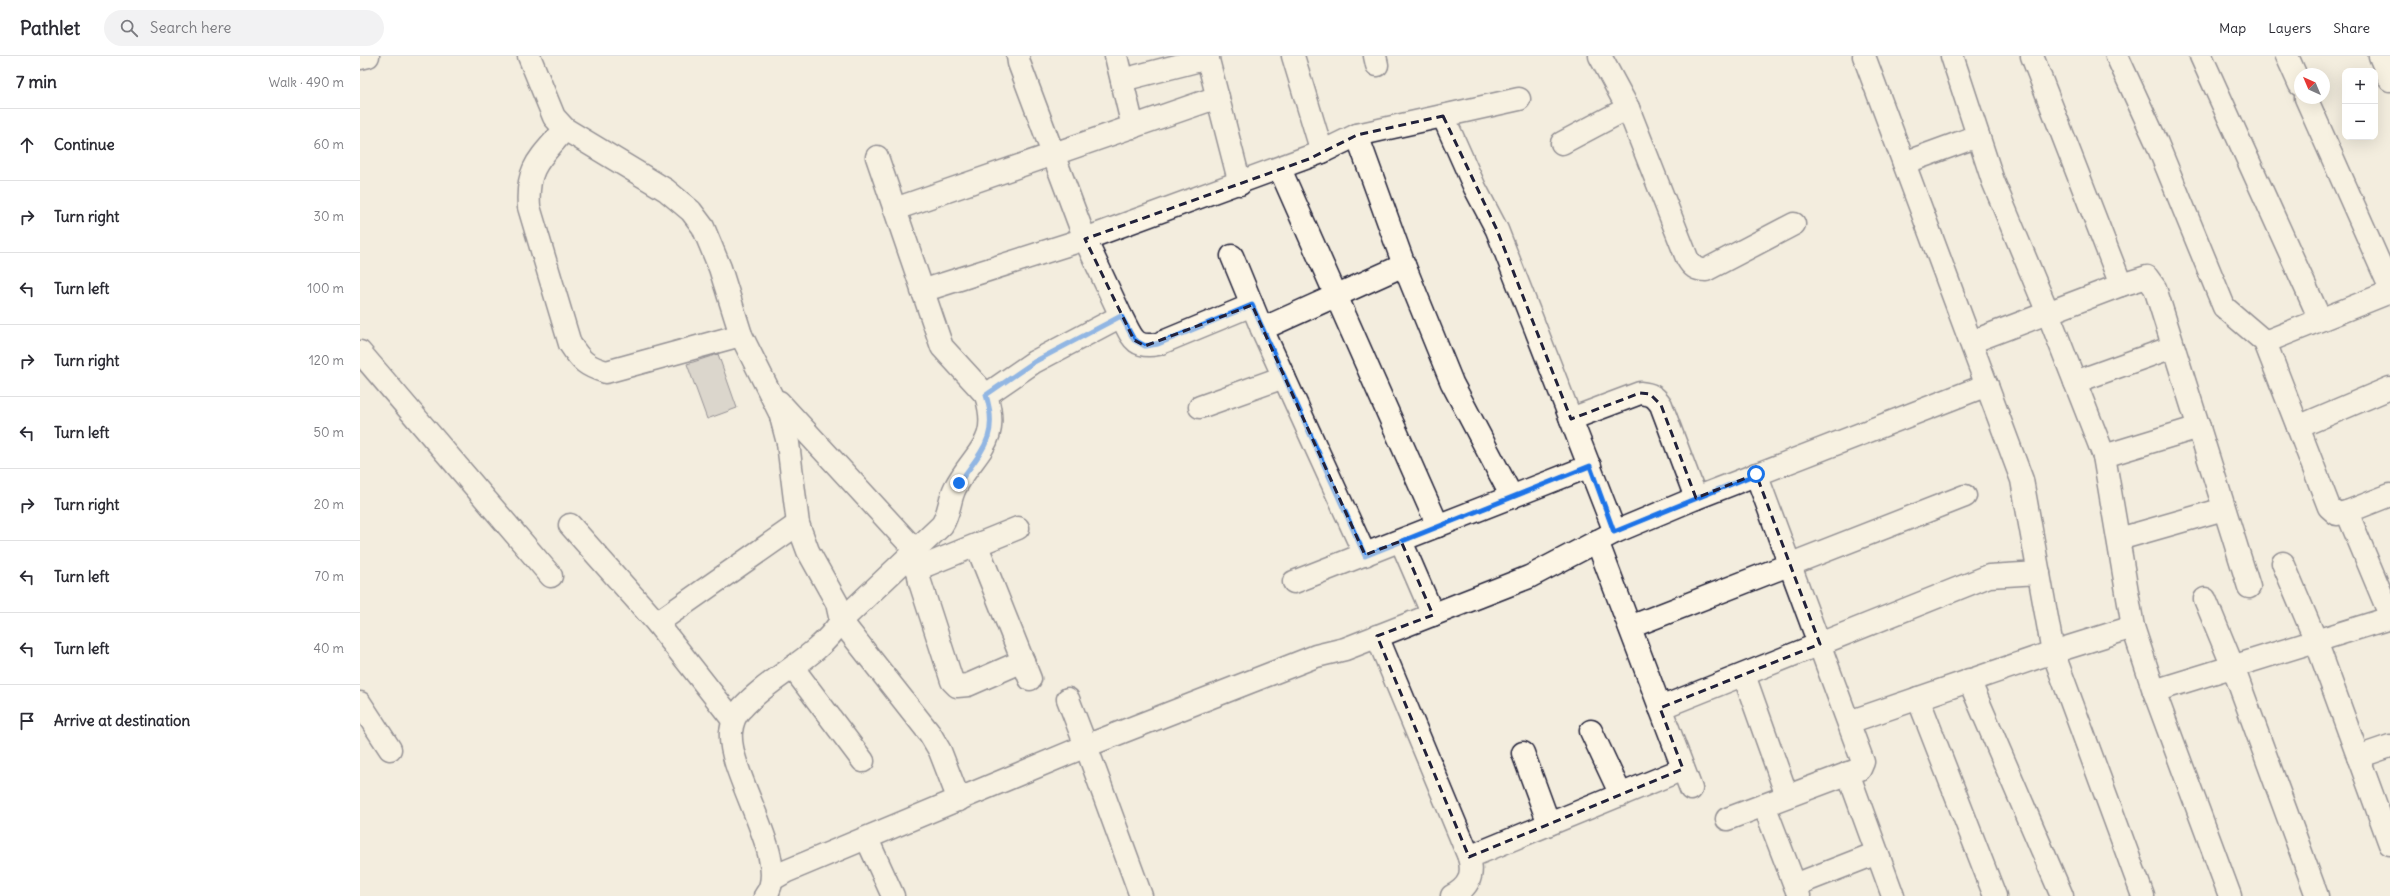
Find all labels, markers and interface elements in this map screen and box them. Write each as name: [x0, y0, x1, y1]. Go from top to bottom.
search box: [104, 10, 384, 46]
text: Pathlet: [20, 16, 80, 40]
icon: search: [118, 17, 140, 39]
text: Search here: [150, 18, 231, 37]
text: Map: [2219, 19, 2246, 37]
text: Layers: [2268, 19, 2311, 37]
text: Share: [2333, 19, 2370, 37]
north arrow: [2294, 68, 2330, 104]
map controls: [2342, 68, 2378, 140]
button: +: [2342, 68, 2378, 104]
text: 7 min: [16, 71, 57, 93]
text: Walk · 490 m: [269, 74, 344, 91]
button: −: [2342, 104, 2378, 140]
icon: ahead: [16, 134, 38, 156]
text: Continue: [54, 135, 115, 154]
text: 60 m: [313, 136, 344, 153]
icon: right: [16, 206, 38, 228]
text: Turn right: [54, 207, 119, 226]
text: 30 m: [314, 208, 344, 225]
icon: left: [16, 278, 38, 300]
text: Turn left: [54, 279, 109, 298]
text: 100 m: [307, 280, 344, 297]
icon: right: [16, 350, 38, 372]
text: Turn right: [54, 351, 119, 370]
text: 120 m: [309, 352, 344, 369]
icon: left: [16, 422, 38, 444]
text: Turn left: [54, 423, 109, 442]
text: 50 m: [313, 424, 344, 441]
route start: [1747, 465, 1765, 483]
route end: [950, 474, 968, 492]
icon: right: [16, 494, 38, 516]
text: Turn right: [54, 495, 119, 514]
text: 20 m: [314, 496, 344, 513]
icon: left: [16, 566, 38, 588]
text: Turn left: [54, 567, 109, 586]
text: 70 m: [315, 568, 344, 585]
icon: left: [16, 638, 38, 660]
text: Turn left: [54, 639, 109, 658]
text: 40 m: [313, 640, 344, 657]
icon: arrive: [16, 710, 38, 732]
text: Arrive at destination: [54, 711, 190, 730]

